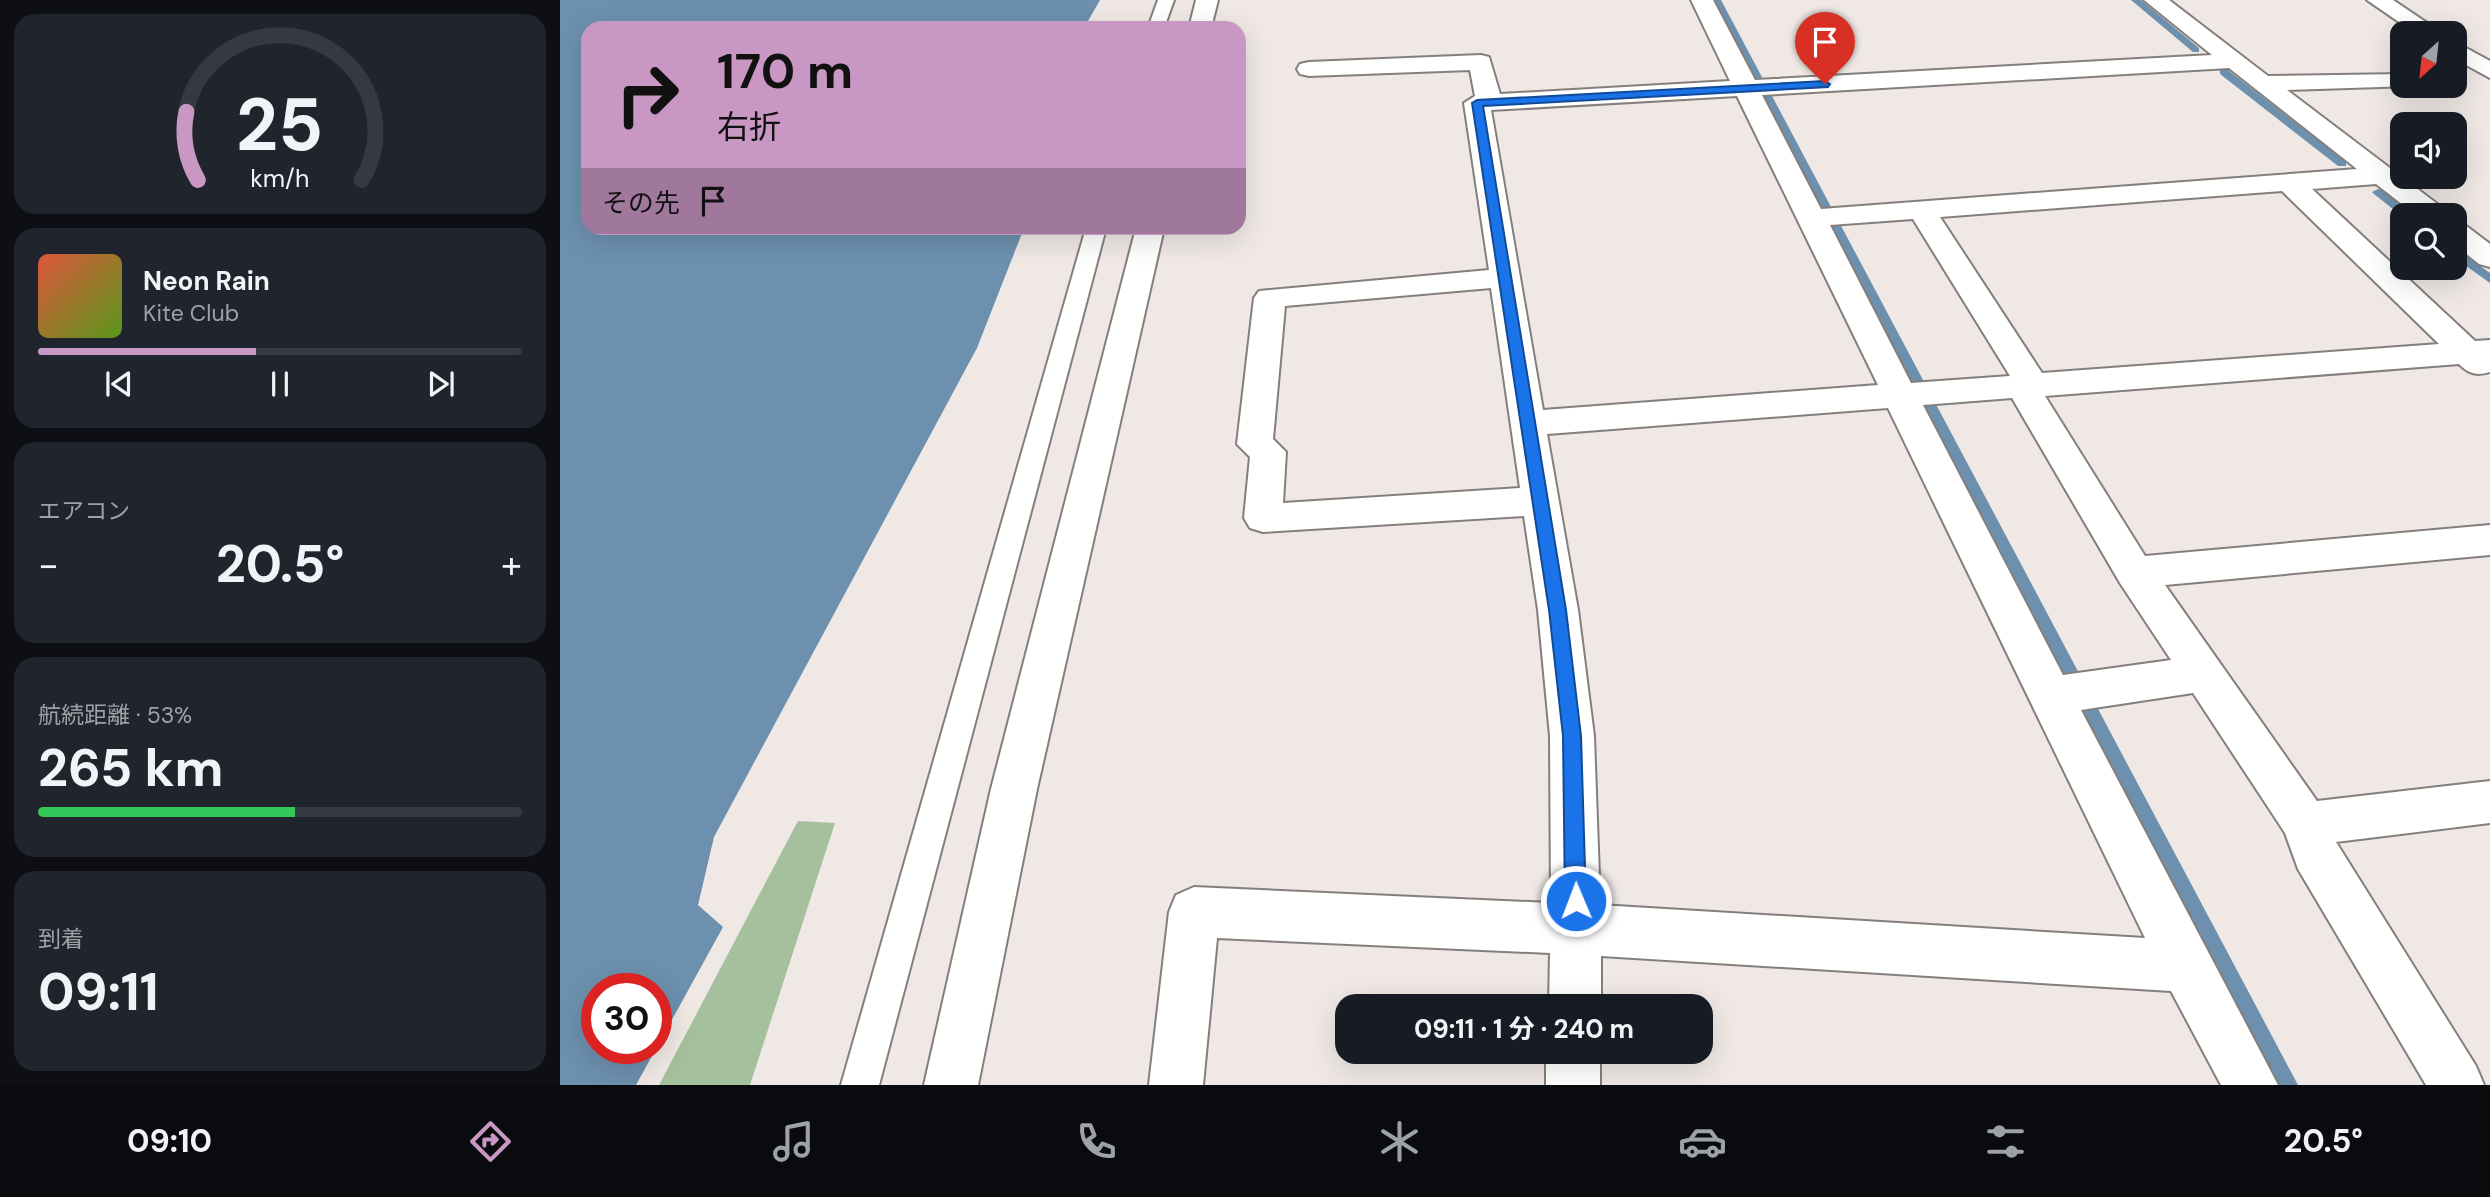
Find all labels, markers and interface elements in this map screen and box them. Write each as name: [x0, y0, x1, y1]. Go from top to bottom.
pin: [1795, 12.0, 1855, 84]
north arrow: [2390, 21, 2468, 98]
map controls: [2390, 21, 2467, 280]
icon: arrive: [1806, 23, 1844, 61]
text: 170 m: [717, 39, 853, 103]
icon: right: [602, 49, 693, 140]
text: 25: [236, 78, 324, 173]
text: 右折: [717, 106, 781, 148]
button: sound: [2390, 112, 2467, 189]
text: km/h: [250, 162, 310, 195]
icon: arrive: [694, 182, 732, 220]
text: その先: [602, 186, 680, 220]
button: search: [2390, 203, 2467, 280]
text: Neon Rain: [143, 264, 270, 298]
text: Kite Club: [143, 298, 239, 328]
icon: previous: [100, 365, 138, 403]
icon: pause: [261, 365, 299, 403]
icon: next: [422, 365, 460, 403]
text: エアコン: [38, 496, 130, 526]
text: 20.5°: [216, 530, 344, 598]
text: −: [38, 540, 59, 590]
text: +: [501, 540, 522, 590]
text: 航続距離 · 53%: [38, 700, 192, 730]
text: 265 km: [38, 734, 223, 802]
position arrow: [1539, 864, 1613, 938]
text: 到着: [38, 924, 84, 954]
text: 09:11: [38, 958, 159, 1026]
speed limit sign: 30: [581, 973, 672, 1064]
text: 09:11 · 1 分 · 240 m: [1414, 1012, 1634, 1046]
icon: directions: [466, 1117, 515, 1166]
icon: music: [769, 1117, 818, 1166]
icon: phone: [1072, 1117, 1121, 1166]
icon: climate: [1375, 1117, 1424, 1166]
icon: car: [1678, 1117, 1727, 1166]
icon: filters: [1981, 1117, 2030, 1166]
text: 09:10: [127, 1120, 212, 1162]
text: 20.5°: [2284, 1120, 2363, 1162]

